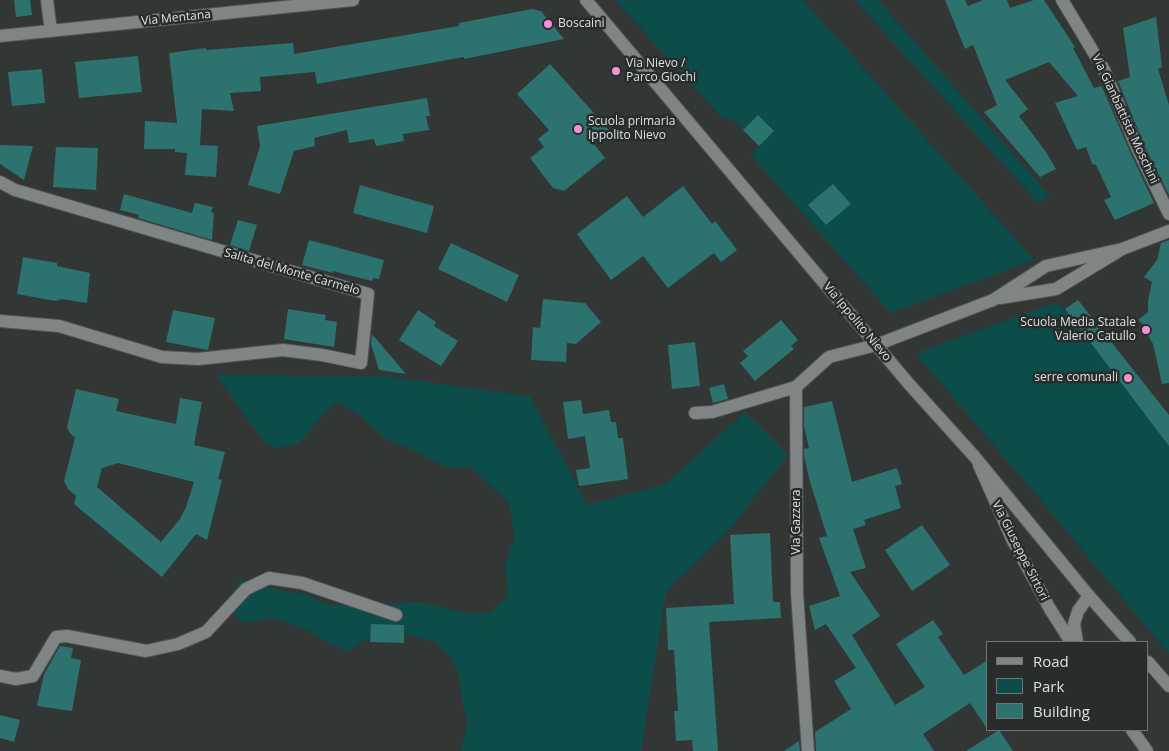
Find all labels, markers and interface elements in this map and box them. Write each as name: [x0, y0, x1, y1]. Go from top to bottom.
street label: Via Mentana: [141, 7, 211, 29]
place label: Boscaini: [558, 17, 605, 31]
marker: Boscaini: [542, 18, 554, 30]
street label: Via Gianbattista Moschini: [1089, 52, 1161, 186]
place label: Via Nievo / Parco Giochi: [626, 57, 696, 85]
marker: Via Nievo / Parco Giochi: [610, 65, 622, 77]
place label: Scuola primaria Ippolito Nievo: [588, 115, 675, 143]
marker: Scuola primaria Ippolito Nievo: [572, 123, 584, 135]
street label: Salita del Monte Carmelo: [223, 246, 361, 298]
street label: Via Ippolito Nievo: [820, 280, 894, 364]
place label: Scuola Media Statale Valerio Catullo: [1020, 316, 1136, 344]
marker: Scuola Media Statale Valerio Catullo: [1140, 324, 1152, 336]
place label: serre comunali: [1034, 371, 1118, 385]
marker: serre comunali: [1122, 372, 1134, 384]
street label: Via Gazzera: [790, 490, 804, 554]
street label: Via Giuseppe Sirtori: [989, 499, 1051, 603]
legend: [986, 641, 1149, 731]
text: Road: [1033, 651, 1069, 671]
text: Park: [1033, 676, 1064, 696]
text: Building: [1033, 701, 1090, 721]

